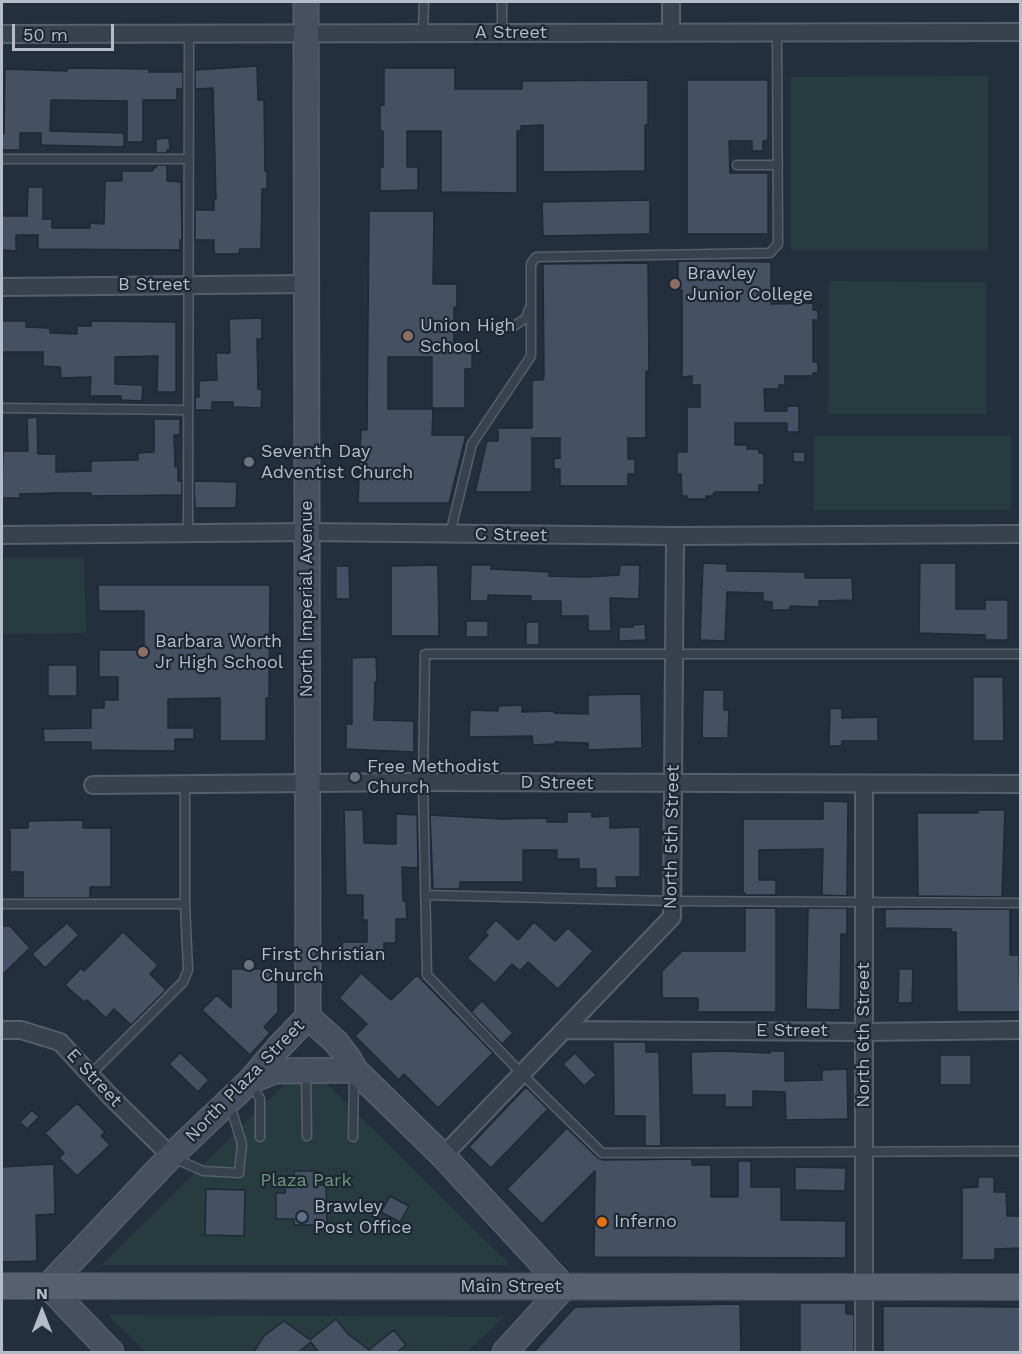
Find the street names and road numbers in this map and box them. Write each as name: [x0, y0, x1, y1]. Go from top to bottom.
street label: A Street: [475, 22, 547, 44]
street label: B Street: [118, 274, 190, 296]
street label: North Imperial Avenue: [296, 500, 318, 698]
street label: C Street: [474, 524, 548, 546]
street label: North 5th Street: [660, 764, 684, 910]
street label: D Street: [520, 772, 594, 794]
street label: North 6th Street: [853, 962, 875, 1108]
street label: North Plaza Street: [181, 1015, 309, 1147]
street label: E Street: [756, 1020, 828, 1042]
street label: E Street: [62, 1044, 126, 1112]
street label: Main Street: [460, 1276, 562, 1298]

